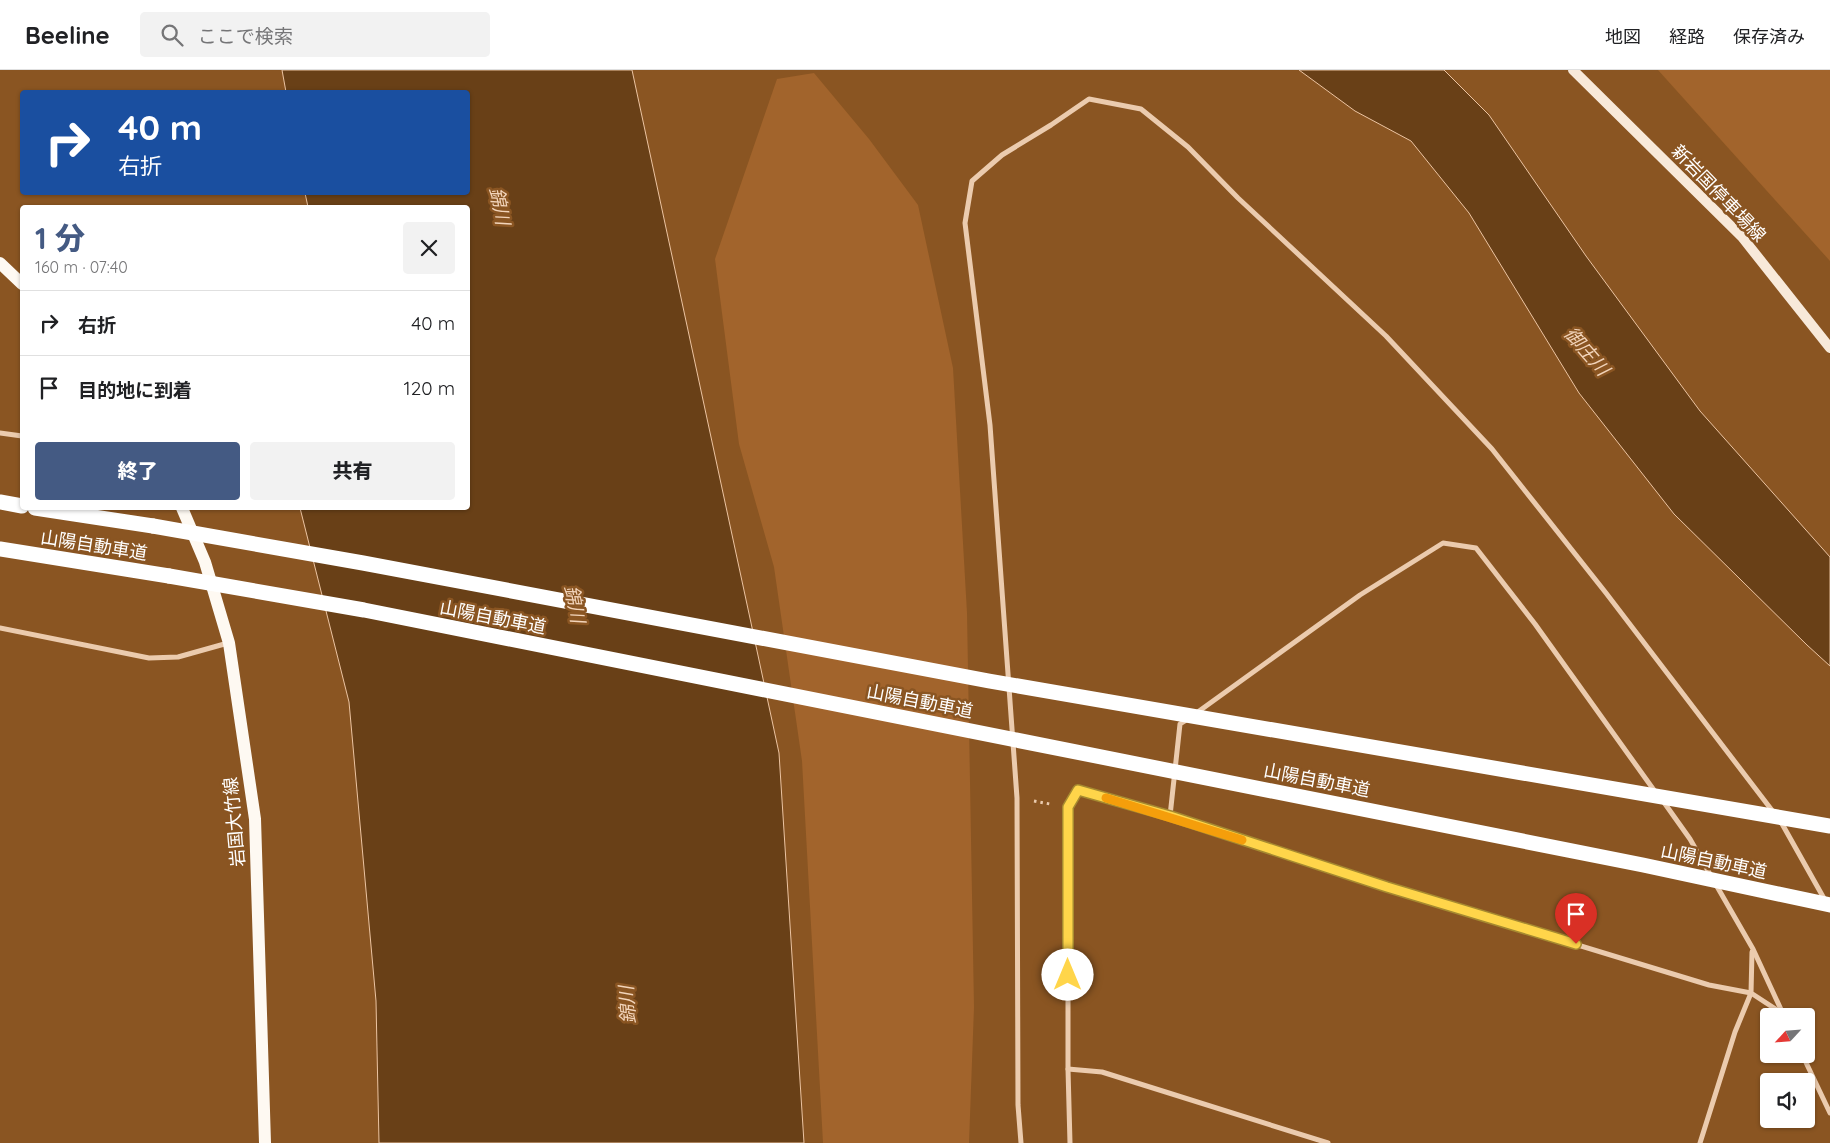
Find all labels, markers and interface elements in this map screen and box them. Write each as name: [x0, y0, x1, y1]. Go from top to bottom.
search box: [140, 12, 490, 57]
text: Beeline: [25, 20, 110, 50]
icon: search: [158, 21, 186, 49]
text: ここで検索: [198, 24, 293, 48]
text: 地図: [1605, 25, 1641, 48]
text: 経路: [1669, 25, 1705, 48]
text: 保存済み: [1733, 25, 1805, 48]
text: 40 m: [118, 105, 202, 149]
icon: right: [35, 110, 100, 175]
street label: 新岩国停車場線: [1667, 140, 1771, 246]
text: 右折: [118, 152, 162, 180]
water label: 錦川: [485, 185, 516, 229]
text: 1 分: [35, 219, 85, 257]
button: close: [403, 222, 455, 274]
text: 160 m · 07:40: [35, 257, 128, 277]
icon: right: [35, 309, 63, 337]
text: 40 m: [411, 311, 455, 335]
text: 右折: [78, 313, 116, 337]
water label: 御庄川: [1559, 322, 1616, 382]
icon: arrive: [35, 374, 63, 402]
text: 120 m: [404, 376, 455, 400]
text: 目的地に到着: [78, 378, 192, 402]
button: 終了: [35, 442, 240, 500]
button: 共有: [250, 442, 455, 500]
street label: 山陽自動車道: [39, 525, 149, 565]
water label: 錦川: [560, 583, 591, 627]
street label: 山陽自動車道: [438, 595, 548, 639]
street label: 山陽自動車道: [865, 679, 975, 723]
street label: 山陽自動車道: [1262, 758, 1372, 802]
street label: 岩国大竹線: [219, 776, 249, 868]
street label: 山陽自動車道: [1659, 839, 1769, 883]
pin: [1555, 893, 1597, 944]
icon: arrive: [1562, 900, 1590, 928]
position arrow: [1041, 948, 1093, 1000]
water label: 錦川: [614, 983, 640, 1025]
north arrow: [1760, 1008, 1815, 1062]
map controls: [1760, 1008, 1815, 1128]
button: sound: [1760, 1073, 1815, 1128]

